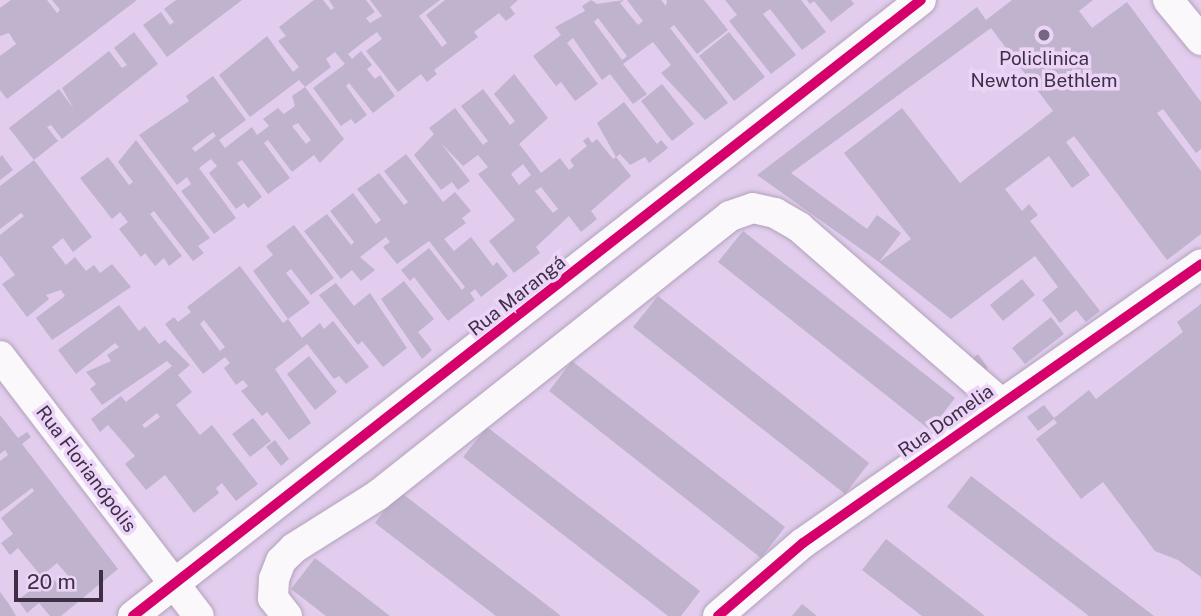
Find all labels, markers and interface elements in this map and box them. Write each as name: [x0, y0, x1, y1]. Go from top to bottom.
marker: Policlinica Newton Bethlem: [1034, 25, 1054, 45]
place label: Policlinica Newton Bethlem: [970, 48, 1118, 92]
street label: Rua Marangá: [464, 251, 570, 341]
street label: Rua Domelia: [894, 380, 998, 462]
street label: Rua Florianópolis: [31, 401, 141, 537]
scale bar: [18, 556, 107, 600]
text: 20 m: [27, 569, 76, 594]

